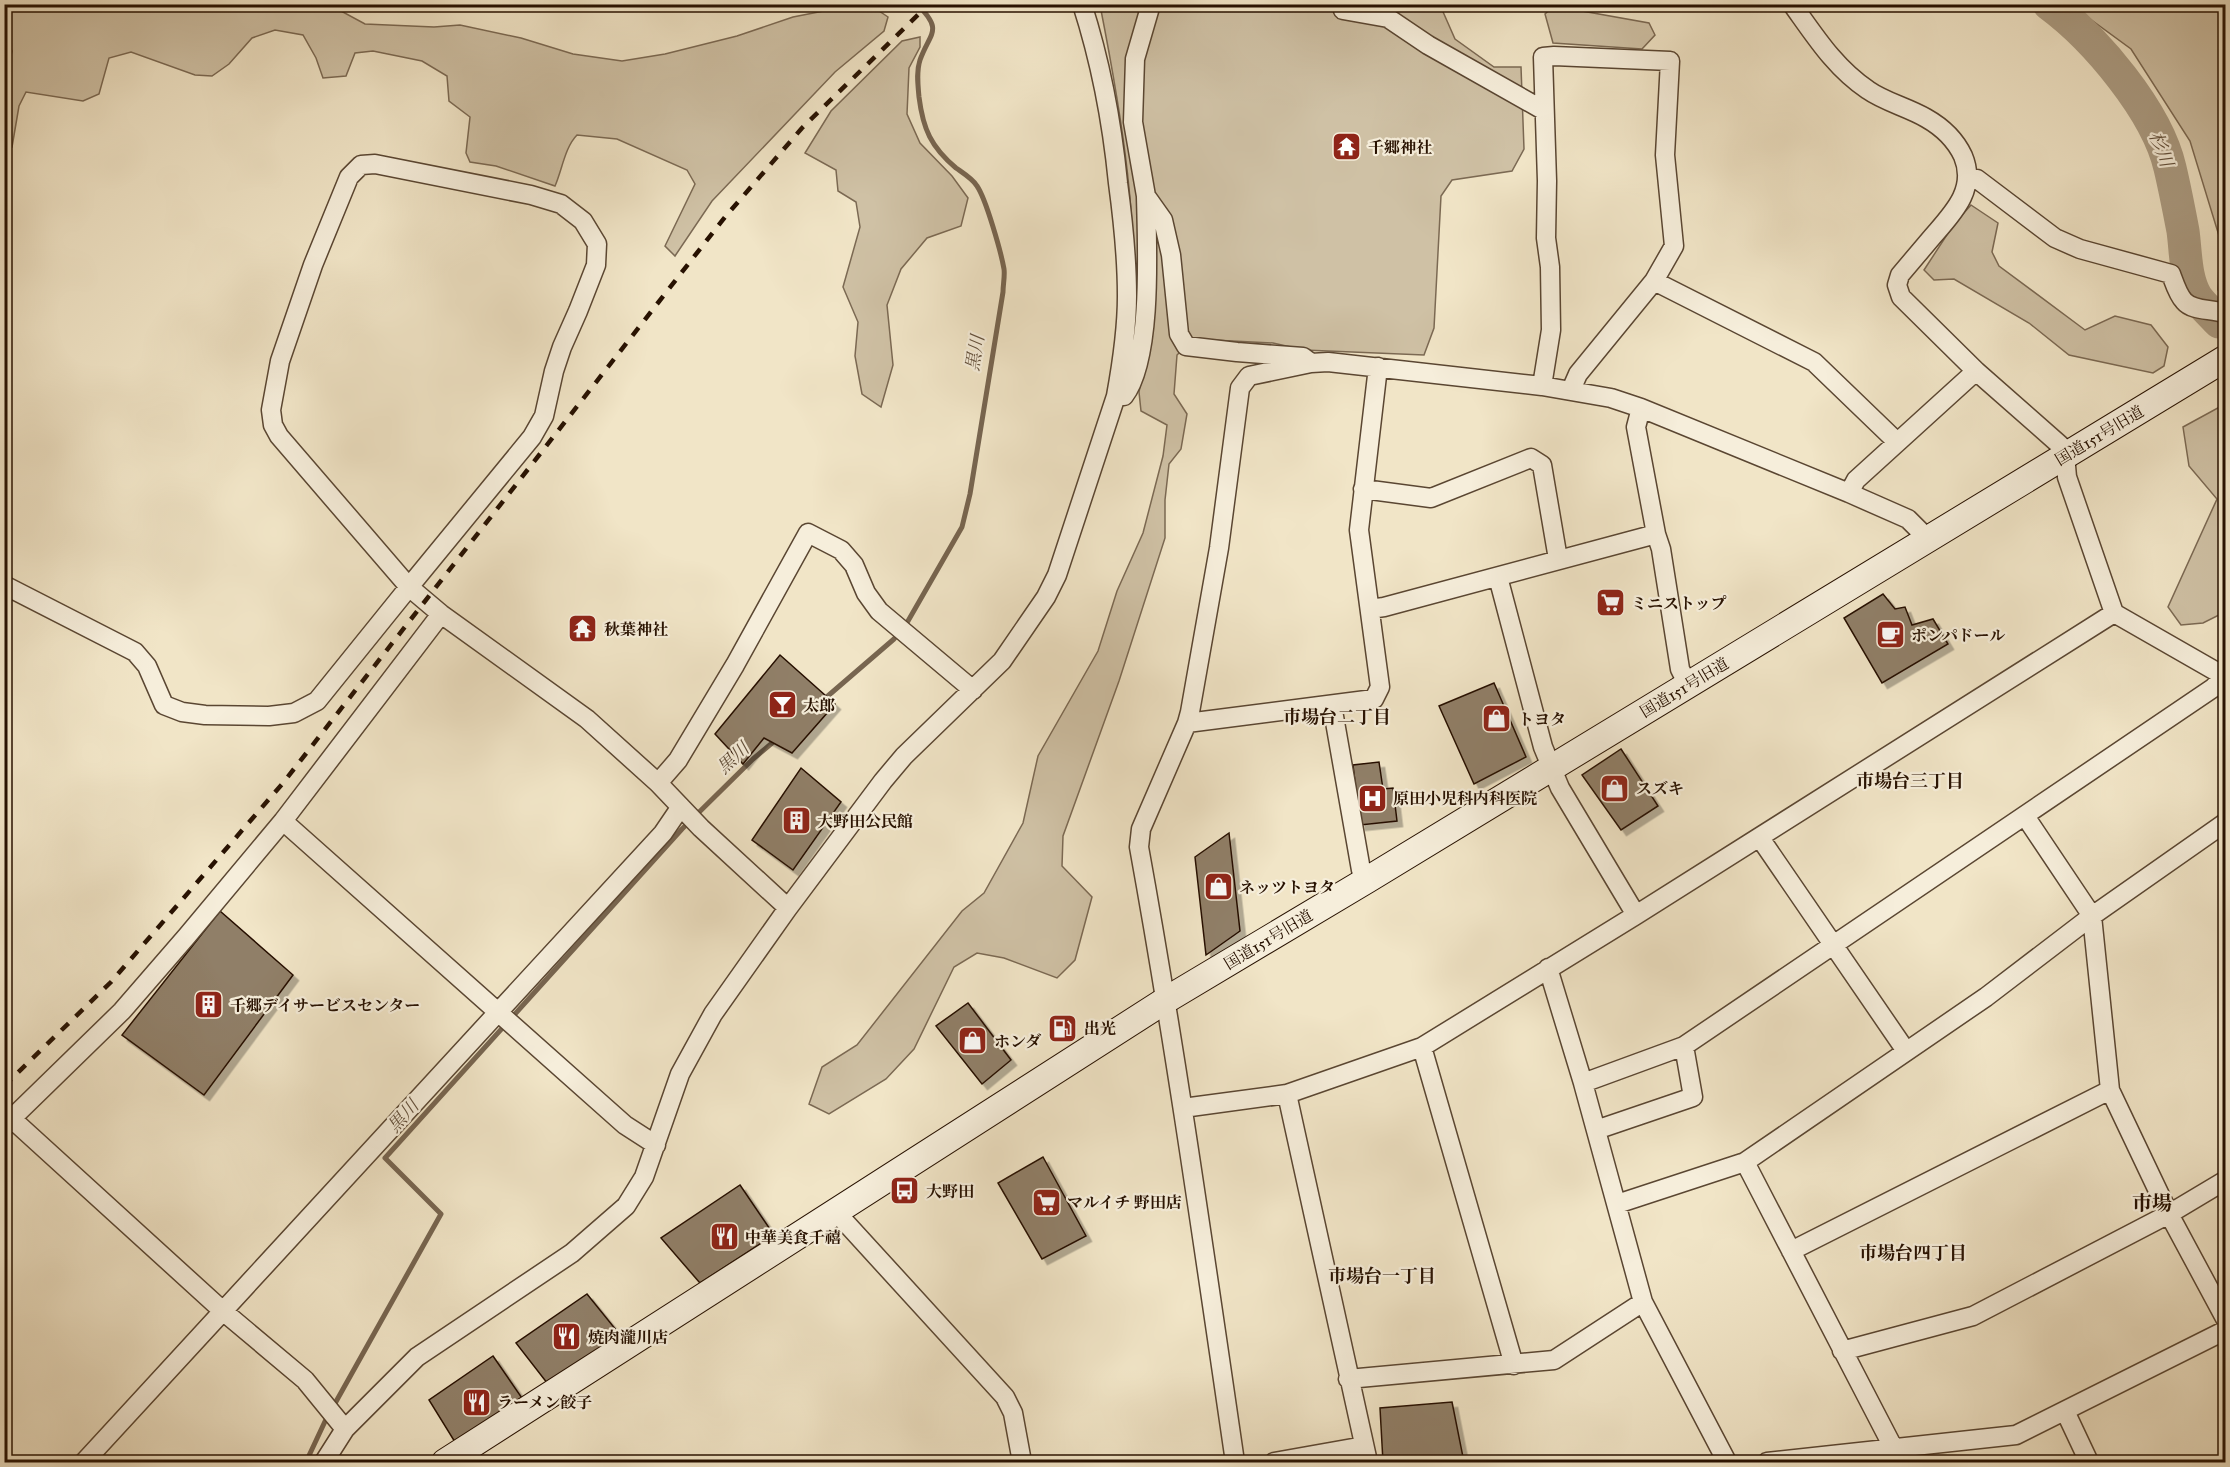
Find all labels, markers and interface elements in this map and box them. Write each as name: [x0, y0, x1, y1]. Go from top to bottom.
water label: 杉川: [2144, 128, 2178, 172]
temple icon: 千郷神社: [1331, 131, 1363, 163]
place label: 千郷神社: [1368, 138, 1432, 157]
water label: 黒川: [961, 332, 989, 372]
street label: 国道151号旧道: [2052, 402, 2147, 469]
supermarket icon: ミニストップ: [1594, 587, 1626, 619]
place label: ミニストップ: [1631, 594, 1727, 613]
temple icon: 秋葉神社: [567, 613, 599, 645]
cafe icon: ポンパドール: [1874, 619, 1906, 651]
place label: 秋葉神社: [604, 620, 668, 639]
place label: ポンパドール: [1911, 626, 2005, 645]
street label: 国道151号旧道: [1637, 654, 1732, 721]
bar icon: 太郎: [766, 689, 798, 721]
place label: 太郎: [803, 696, 835, 715]
shop icon: トヨタ: [1481, 703, 1513, 735]
district label: 市場台二丁目: [1283, 706, 1391, 728]
place label: トヨタ: [1518, 710, 1566, 729]
water label: 黒川: [712, 736, 755, 778]
district label: 市場台三丁目: [1856, 770, 1964, 792]
shop icon: スズキ: [1599, 772, 1631, 804]
place label: スズキ: [1636, 779, 1684, 798]
hospital icon: 原田小児科内科医院: [1356, 782, 1388, 814]
place label: 原田小児科内科医院: [1393, 789, 1537, 808]
building icon: 大野田公民館: [780, 805, 812, 837]
place label: 大野田公民館: [817, 812, 913, 831]
shop icon: ネッツトヨタ: [1202, 871, 1234, 903]
place label: ネッツトヨタ: [1239, 878, 1335, 897]
street label: 国道151号旧道: [1221, 906, 1316, 973]
building icon: 千郷デイサービスセンター: [193, 989, 225, 1021]
place label: 千郷デイサービスセンター: [230, 996, 420, 1015]
fuel station icon: 出光: [1047, 1012, 1079, 1044]
place label: 出光: [1084, 1019, 1116, 1038]
shop icon: ホンダ: [957, 1025, 989, 1057]
place label: ホンダ: [994, 1032, 1041, 1051]
water label: 黒川: [383, 1094, 425, 1137]
bus stop icon: 大野田: [889, 1175, 921, 1207]
place label: 大野田: [926, 1182, 974, 1201]
supermarket icon: マルイチ 野田店: [1030, 1186, 1062, 1218]
district label: 市場: [2132, 1191, 2172, 1215]
place label: マルイチ 野田店: [1067, 1193, 1182, 1212]
restaurant icon: 中華美食千禧: [708, 1221, 740, 1253]
place label: 中華美食千禧: [745, 1228, 841, 1247]
district label: 市場台四丁目: [1859, 1242, 1967, 1264]
district label: 市場台一丁目: [1328, 1265, 1436, 1287]
restaurant icon: 焼肉瀧川店: [551, 1321, 583, 1353]
place label: 焼肉瀧川店: [588, 1328, 668, 1347]
restaurant icon: ラーメン餃子: [460, 1386, 492, 1418]
place label: ラーメン餃子: [497, 1393, 592, 1412]

